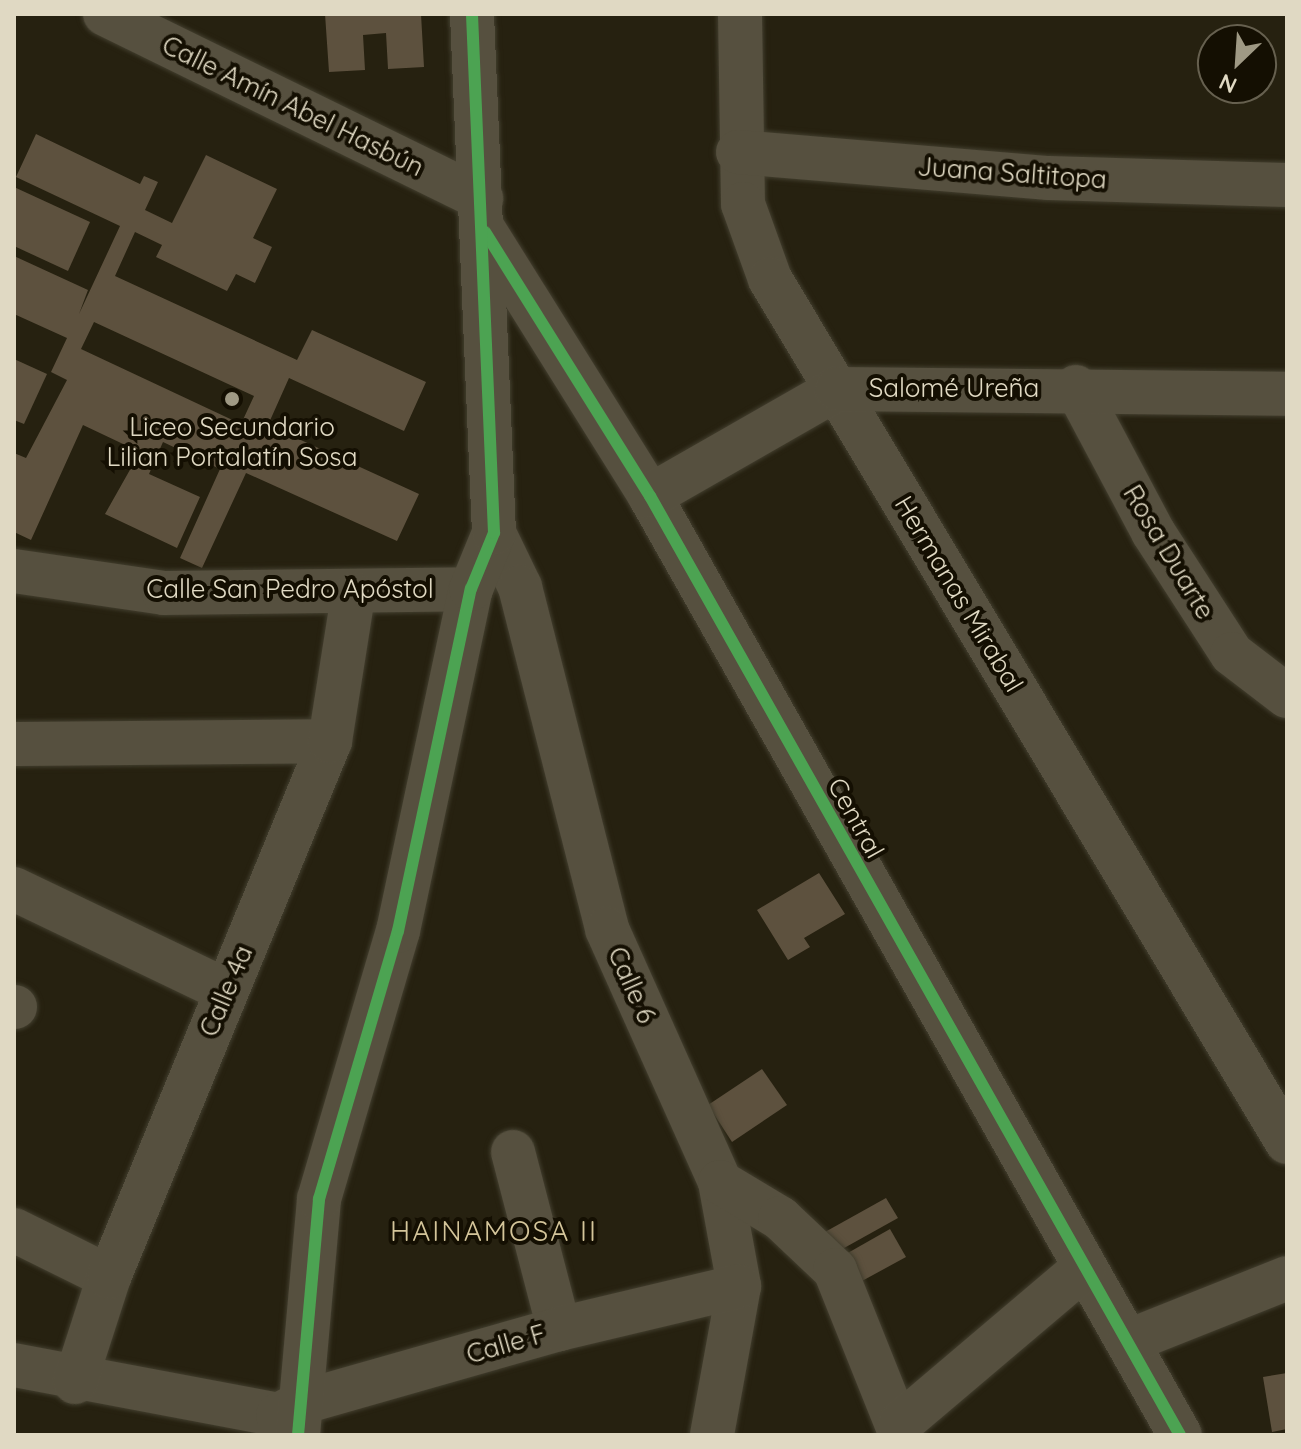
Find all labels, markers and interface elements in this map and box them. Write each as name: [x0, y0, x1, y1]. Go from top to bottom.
north arrow: [1197, 24, 1277, 104]
street label: Calle Amín Abel Hasbún: [157, 29, 429, 183]
text: N: [1214, 68, 1241, 100]
street label: Juana Saltitopa: [916, 151, 1108, 195]
street label: Salomé Ureña: [869, 372, 1039, 404]
marker: Liceo Secundario Lilian Portalatín Sosa: [223, 390, 241, 408]
place label: Liceo Secundario Lilian Portalatín Sosa: [106, 411, 358, 472]
street label: Rosa Duarte: [1117, 479, 1221, 625]
street label: Hermanas Mirabal: [888, 490, 1030, 698]
street label: Calle San Pedro Apóstol: [146, 573, 434, 605]
street label: Central: [821, 772, 891, 864]
street label: Calle 4a: [193, 941, 259, 1041]
street label: Calle 6: [601, 942, 663, 1028]
district label: HAINAMOSA II: [390, 1214, 598, 1248]
street label: Calle F: [463, 1318, 549, 1370]

